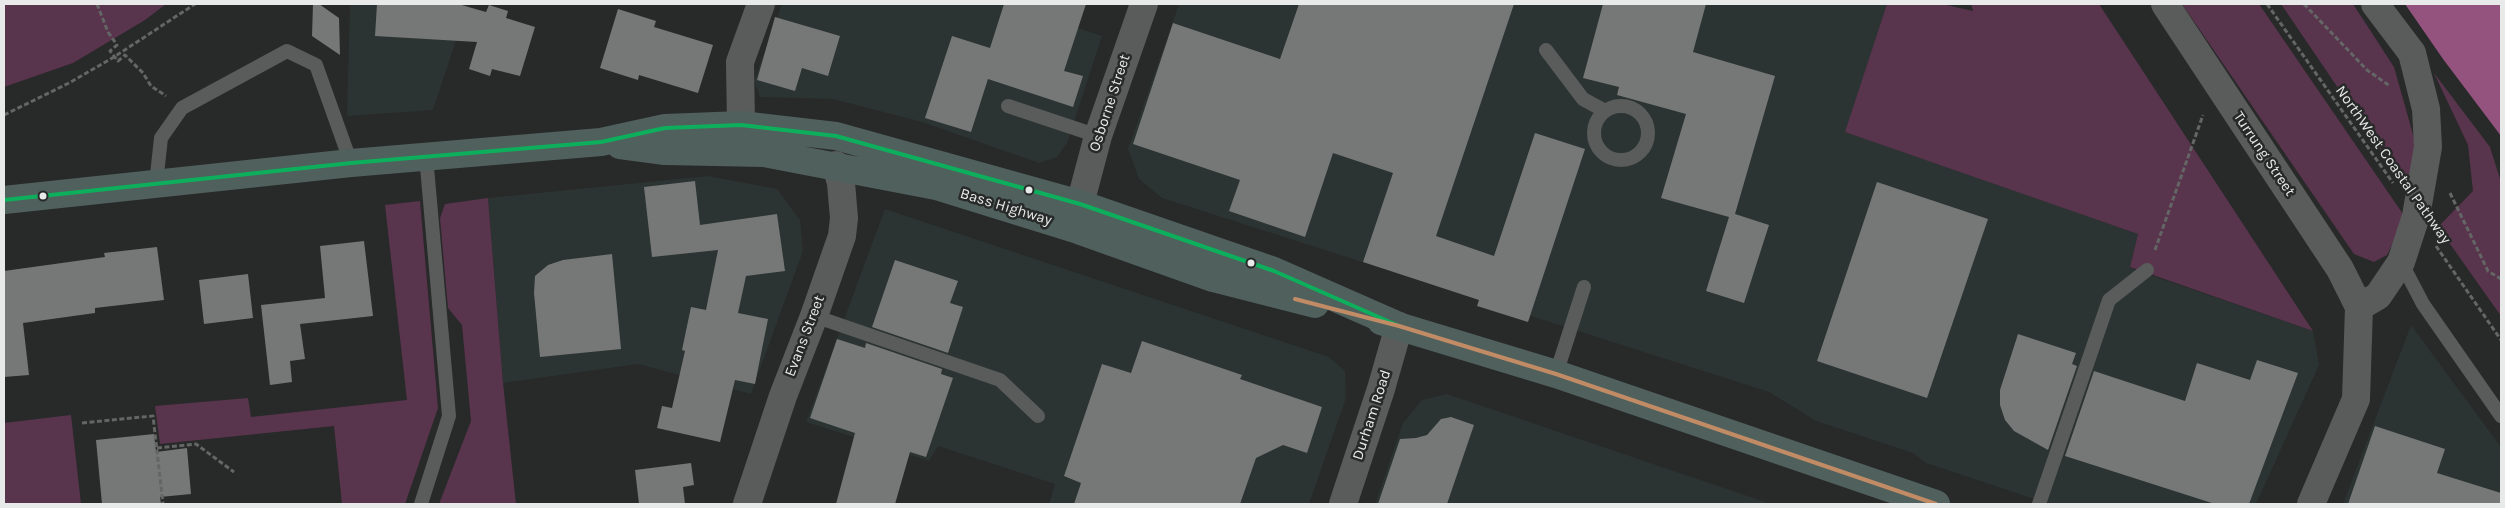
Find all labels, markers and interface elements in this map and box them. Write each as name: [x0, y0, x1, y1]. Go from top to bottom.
street label: Osborne Street: [1086, 52, 1134, 154]
street label: NorthWest Coastal Pathway: [2331, 82, 2455, 248]
street label: Turrung Street: [2229, 108, 2299, 200]
street label: Bass Highway: [958, 185, 1054, 229]
unlabelled marker: [1024, 185, 1034, 195]
unlabelled marker: [38, 191, 48, 201]
unlabelled marker: [1246, 258, 1256, 268]
street label: Evans Street: [781, 293, 829, 379]
street label: Durham Road: [1349, 368, 1395, 462]

